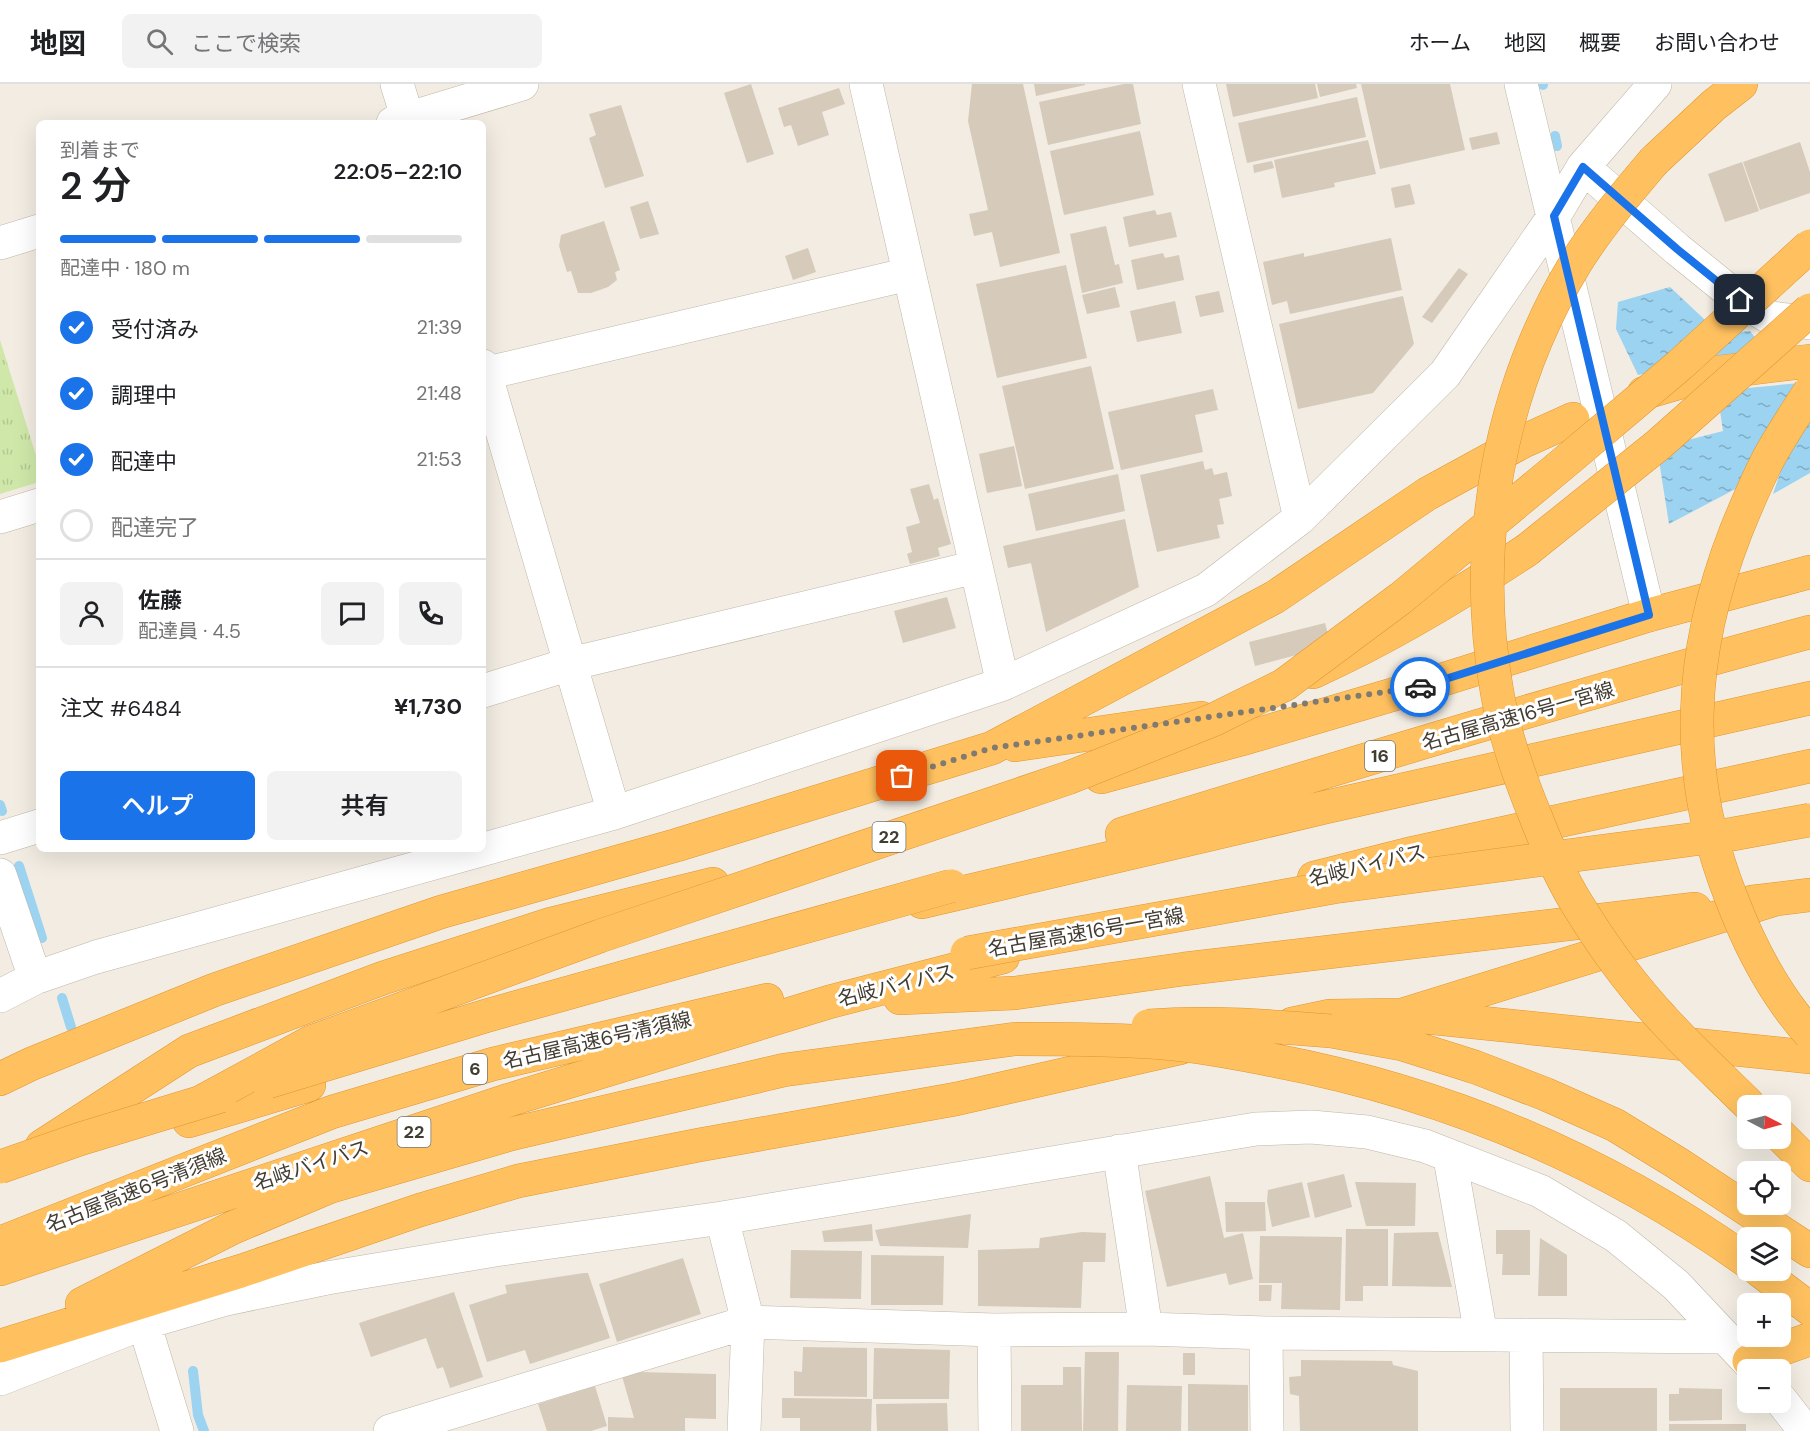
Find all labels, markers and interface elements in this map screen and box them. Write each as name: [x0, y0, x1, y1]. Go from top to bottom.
search box: [122, 14, 542, 68]
text: 地図: [30, 25, 86, 62]
icon: search: [143, 25, 176, 58]
text: ここで検索: [191, 29, 301, 58]
text: ホーム: [1409, 29, 1471, 57]
text: 地図: [1504, 29, 1546, 57]
text: 概要: [1579, 29, 1621, 57]
text: お問い合わせ: [1654, 29, 1780, 57]
text: 到着まで: [60, 137, 140, 163]
text: 22:05–22:10: [334, 157, 462, 186]
text: 2 分: [60, 160, 131, 211]
text: 配達中 · 180 m: [60, 255, 190, 281]
pin: [1714, 274, 1765, 325]
icon: home: [1723, 283, 1756, 316]
icon: check: [60, 311, 93, 344]
text: 21:39: [416, 314, 462, 340]
text: 受付済み: [111, 315, 199, 344]
icon: check: [60, 377, 93, 410]
text: 21:48: [416, 380, 462, 406]
text: 調理中: [111, 381, 177, 410]
icon: check: [60, 443, 93, 476]
text: 21:53: [416, 446, 462, 472]
text: 配達中: [111, 447, 177, 476]
text: 配達完了: [111, 513, 199, 542]
button: person: [60, 582, 123, 645]
button: chat: [321, 582, 384, 645]
button: phone: [399, 582, 462, 645]
text: 佐藤: [138, 586, 182, 615]
text: 配達員 · 4.5: [138, 618, 241, 644]
courier: [1390, 657, 1450, 717]
icon: car: [1404, 671, 1437, 704]
street label: 名古屋高速16号一宮線: [1419, 676, 1617, 756]
text: ¥1,730: [394, 692, 462, 721]
text: 注文 #6484: [60, 694, 181, 723]
road number: 16: [1365, 741, 1395, 771]
pin: [876, 750, 927, 801]
icon: bag: [885, 759, 918, 792]
button: ヘルプ: [60, 771, 255, 840]
button: 共有: [267, 771, 462, 840]
road number: 22: [872, 822, 906, 852]
street label: 名岐バイパス: [1306, 838, 1428, 892]
street label: 名古屋高速16号一宮線: [986, 902, 1186, 962]
street label: 名岐バイパス: [835, 958, 957, 1012]
street label: 名古屋高速6号清須線: [500, 1006, 694, 1074]
road number: 6: [463, 1054, 487, 1084]
north arrow: [1737, 1095, 1791, 1149]
map controls: [1737, 1095, 1791, 1413]
road number: 22: [398, 1117, 430, 1147]
street label: 名岐バイパス: [250, 1134, 372, 1196]
street label: 名古屋高速6号清須線: [42, 1142, 230, 1238]
button: locate: [1737, 1161, 1791, 1215]
button: layers: [1737, 1227, 1791, 1281]
button: +: [1737, 1293, 1791, 1347]
button: −: [1737, 1359, 1791, 1413]

